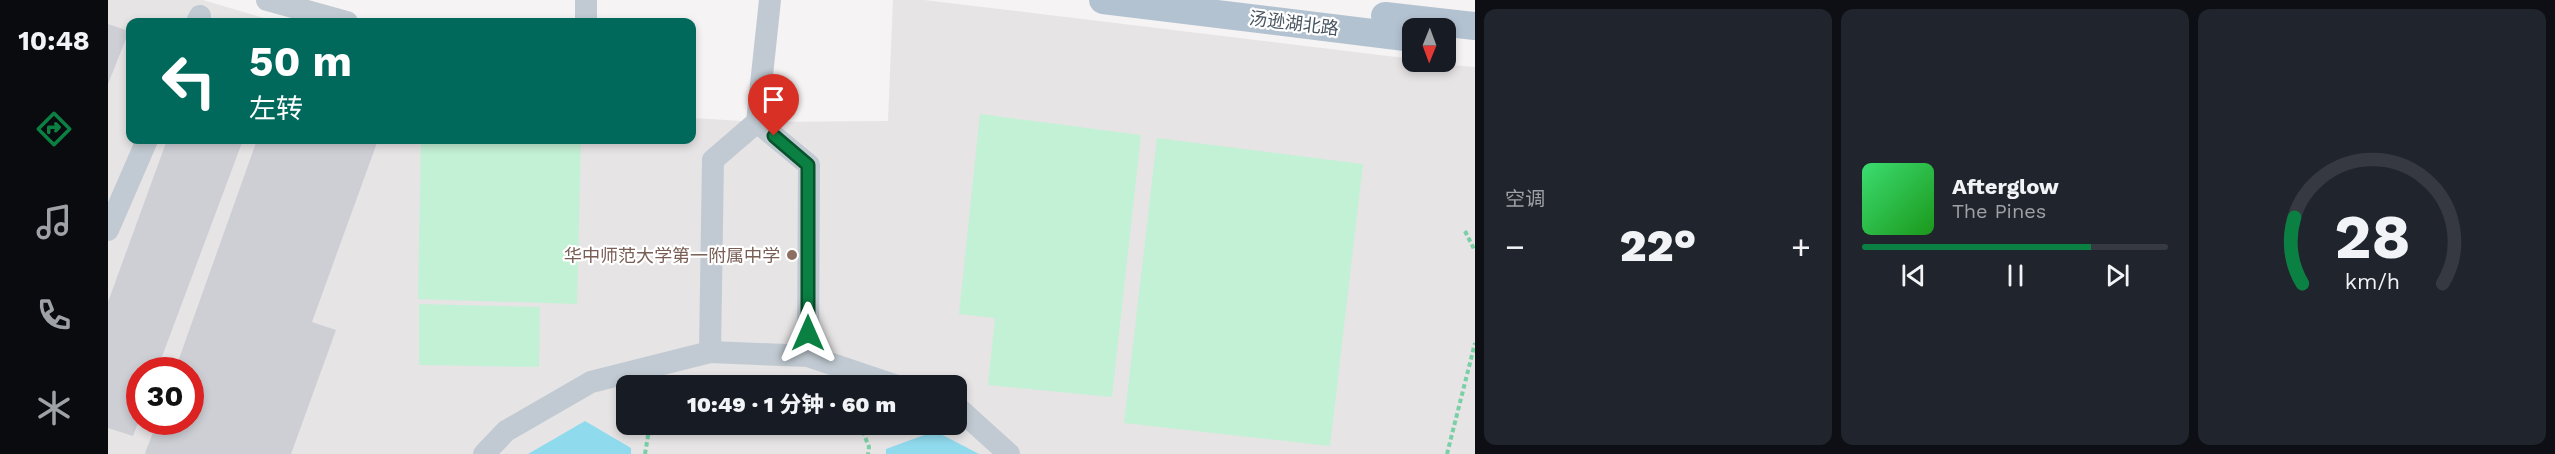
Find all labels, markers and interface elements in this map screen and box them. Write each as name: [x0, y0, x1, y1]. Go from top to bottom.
street label: 汤逊湖北路: [1248, 7, 1340, 39]
north arrow: [1402, 18, 1456, 72]
map controls: [1402, 18, 1456, 72]
text: 10:48: [18, 25, 90, 57]
text: 50 m: [249, 37, 352, 86]
icon: left: [150, 42, 228, 120]
pin: [748, 74, 799, 136]
icon: arrive: [757, 83, 790, 116]
text: 左转: [249, 93, 303, 125]
icon: directions: [33, 108, 75, 150]
text: Afterglow: [1952, 174, 2059, 199]
text: 空调: [1505, 187, 1545, 211]
text: The Pines: [1952, 199, 2046, 223]
text: 28: [2334, 200, 2410, 273]
icon: music: [33, 201, 75, 243]
text: 22°: [1620, 219, 1696, 272]
text: −: [1505, 227, 1525, 266]
text: +: [1791, 227, 1811, 266]
place label: 华中师范大学第一附属中学: [564, 245, 780, 266]
marker: 华中师范大学第一附属中学: [785, 248, 799, 262]
icon: previous: [1897, 259, 1930, 292]
icon: pause: [1999, 259, 2032, 292]
icon: next: [2101, 259, 2134, 292]
text: km/h: [2344, 269, 2400, 294]
icon: phone: [33, 294, 75, 336]
position arrow: [776, 301, 840, 365]
speed limit sign: 30: [126, 357, 204, 435]
icon: climate: [33, 387, 75, 429]
text: 10:49 · 1 分钟 · 60 m: [687, 392, 896, 417]

